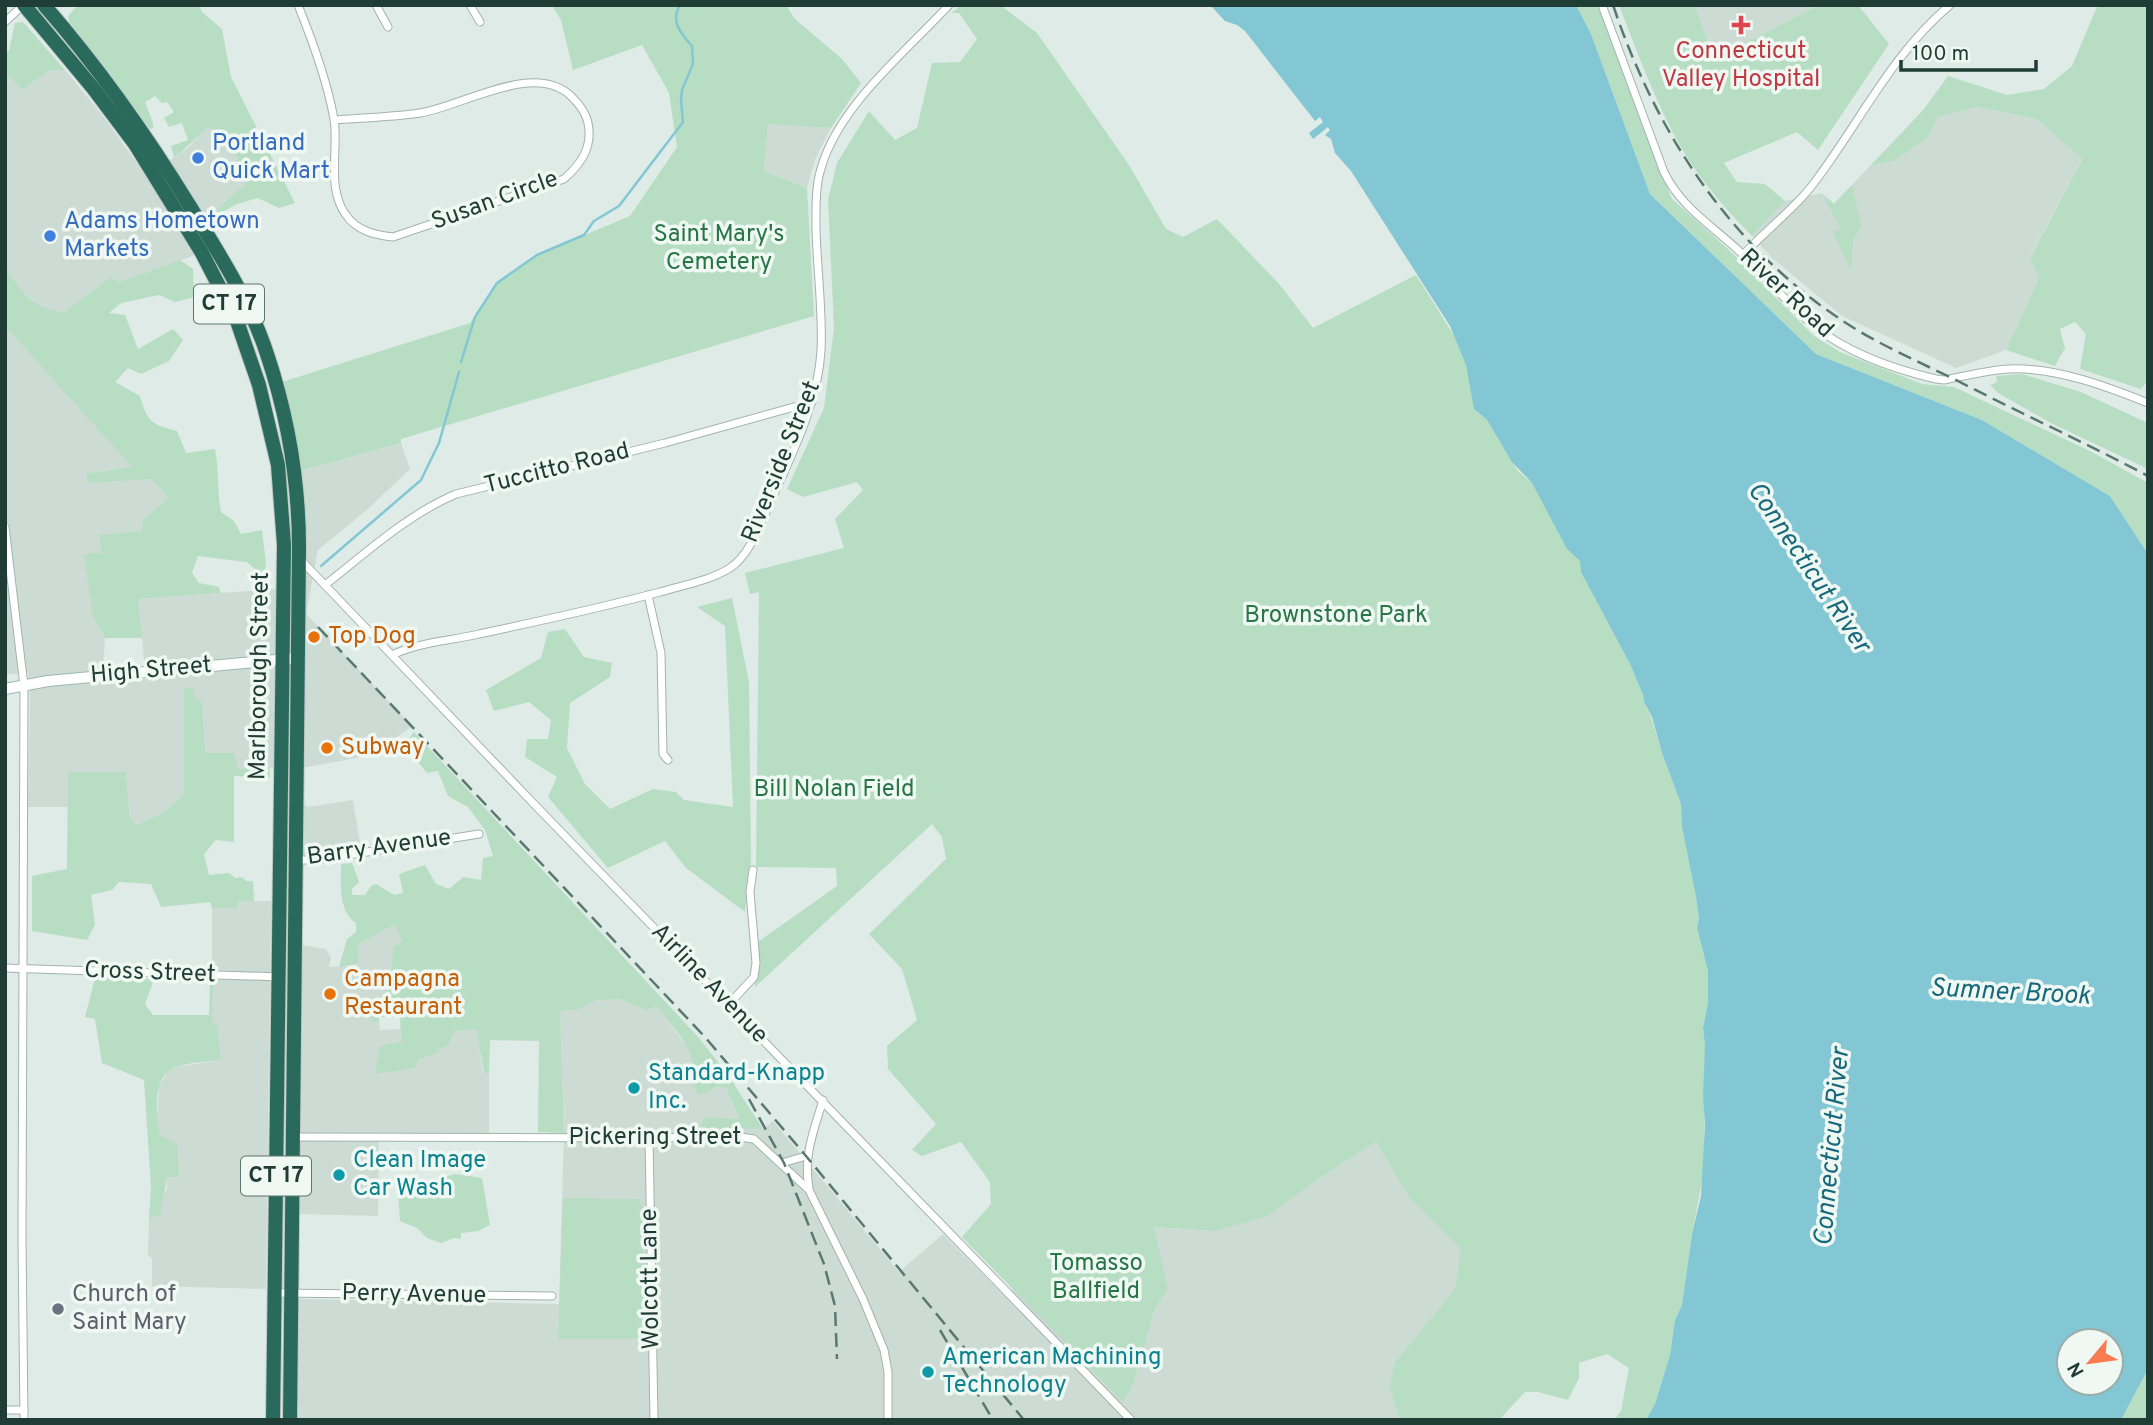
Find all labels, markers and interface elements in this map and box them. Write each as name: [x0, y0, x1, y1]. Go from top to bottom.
marker: Connecticut Valley Hospital: [1731, 15, 1751, 35]
scale bar: [1901, 28, 2036, 72]
place label: Connecticut Valley Hospital: [1662, 37, 1820, 95]
text: 100 m: [1912, 41, 1969, 68]
place label: Portland Quick Mart: [212, 129, 330, 187]
marker: Portland Quick Mart: [190, 150, 206, 166]
street label: Susan Circle: [428, 164, 562, 238]
place label: Adams Hometown Markets: [64, 207, 260, 265]
park label: Saint Mary's Cemetery: [653, 220, 785, 278]
marker: Adams Hometown Markets: [42, 228, 58, 244]
street label: River Road: [1733, 243, 1839, 345]
road number: CT 17: [194, 284, 264, 324]
street label: Riverside Street: [736, 377, 828, 547]
street label: Tuccitto Road: [481, 436, 633, 502]
water label: Connecticut River: [1739, 476, 1879, 662]
street label: Marlborough Street: [243, 572, 277, 780]
park label: Brownstone Park: [1244, 601, 1428, 631]
place label: Top Dog: [328, 622, 416, 652]
marker: Top Dog: [306, 629, 322, 645]
street label: High Street: [89, 651, 213, 691]
place label: Subway: [341, 733, 424, 763]
marker: Subway: [319, 740, 335, 756]
park label: Bill Nolan Field: [753, 775, 915, 805]
street label: Barry Avenue: [305, 823, 453, 873]
street label: Airline Avenue: [644, 918, 774, 1050]
street label: Cross Street: [84, 956, 216, 990]
place label: Campagna Restaurant: [344, 965, 462, 1023]
water label: Sumner Brook: [1929, 972, 2092, 1014]
marker: Campagna Restaurant: [322, 986, 338, 1002]
water label: Connecticut River: [1808, 1044, 1858, 1248]
place label: Standard-Knapp Inc.: [648, 1059, 825, 1117]
marker: Standard-Knapp Inc.: [626, 1080, 642, 1096]
street label: Pickering Street: [569, 1123, 741, 1153]
place label: Clean Image Car Wash: [353, 1146, 486, 1204]
road number: CT 17: [241, 1156, 311, 1196]
marker: Clean Image Car Wash: [331, 1167, 347, 1183]
street label: Wolcott Lane: [635, 1208, 667, 1350]
park label: Tomasso Ballfield: [1049, 1249, 1143, 1307]
street label: Perry Avenue: [341, 1279, 487, 1311]
place label: Church of Saint Mary: [72, 1280, 187, 1338]
marker: Church of Saint Mary: [50, 1301, 66, 1317]
north arrow: [2055, 1327, 2125, 1397]
place label: American Machining Technology: [942, 1343, 1161, 1401]
text: N: [2063, 1357, 2091, 1381]
marker: American Machining Technology: [920, 1364, 936, 1380]

